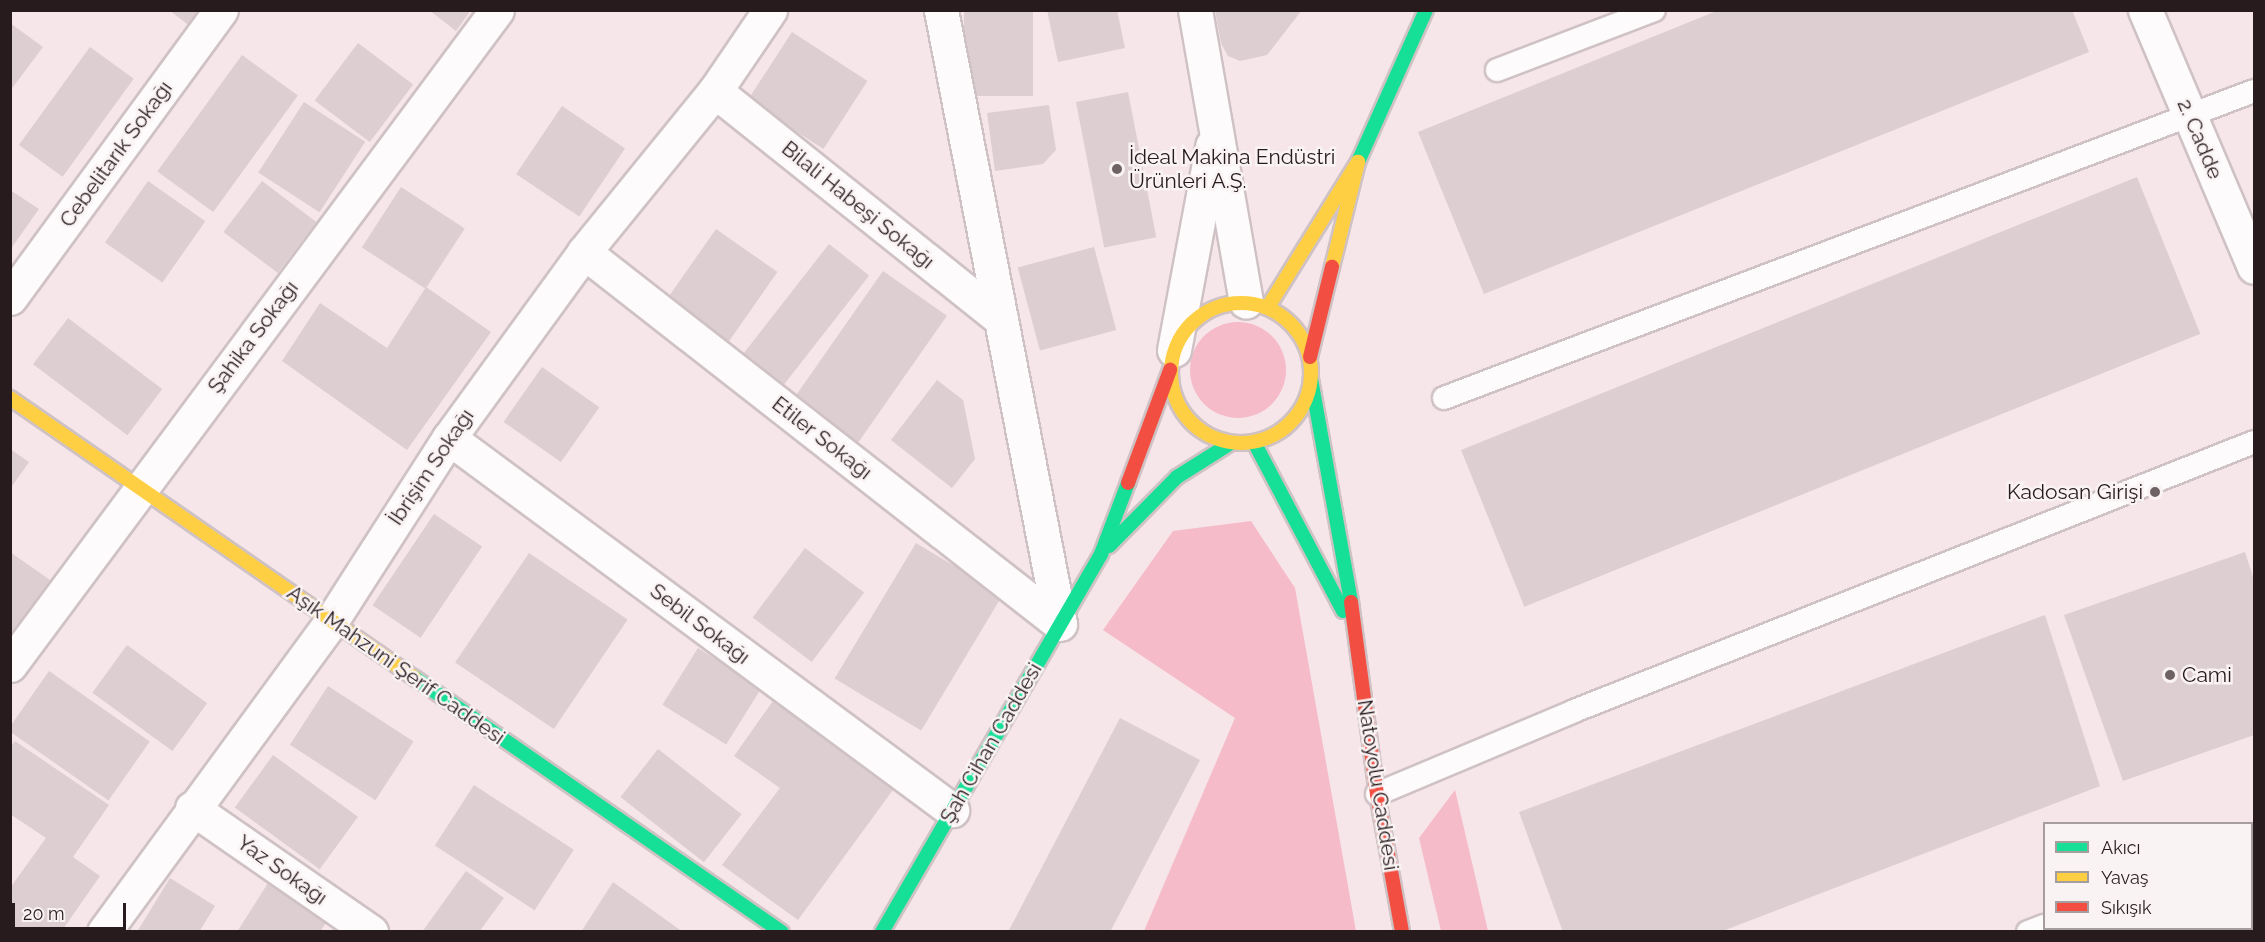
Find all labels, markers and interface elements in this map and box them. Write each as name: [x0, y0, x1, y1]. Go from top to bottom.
street label: Cebelitarık Sokağı: [55, 76, 177, 232]
street label: 2. Cadde: [2172, 95, 2228, 183]
street label: Bilali Habeşi Sokağı: [777, 136, 939, 274]
place label: İdeal Makina Endüstri Ürünleri A.Ş.: [1129, 144, 1336, 194]
marker: İdeal Makina Endüstri Ürünleri A.Ş.: [1110, 162, 1124, 176]
street label: Şahika Sokağı: [203, 276, 303, 398]
street label: Etiler Sokağı: [767, 391, 877, 485]
street label: İbrişim Sokağı: [383, 404, 479, 530]
place label: Kadosan Girişi: [2007, 479, 2143, 505]
marker: Kadosan Girişi: [2148, 485, 2162, 499]
street label: Sebil Sokağı: [645, 578, 755, 670]
street label: Aşık Mahzuni Şerif Caddesi: [282, 580, 510, 750]
street label: Şah Cihan Caddesi: [935, 658, 1047, 828]
place label: Cami: [2182, 662, 2232, 688]
marker: Cami: [2163, 668, 2177, 682]
street label: Natoyolu Caddesi: [1352, 698, 1404, 872]
legend: [2043, 822, 2253, 930]
street label: Yaz Sokağı: [232, 830, 332, 910]
text: Akıcı: [2101, 837, 2140, 858]
text: Yavaş: [2101, 867, 2148, 888]
scale bar: [15, 891, 129, 929]
text: Sıkışık: [2101, 897, 2151, 918]
text: 20 m: [23, 903, 65, 924]

